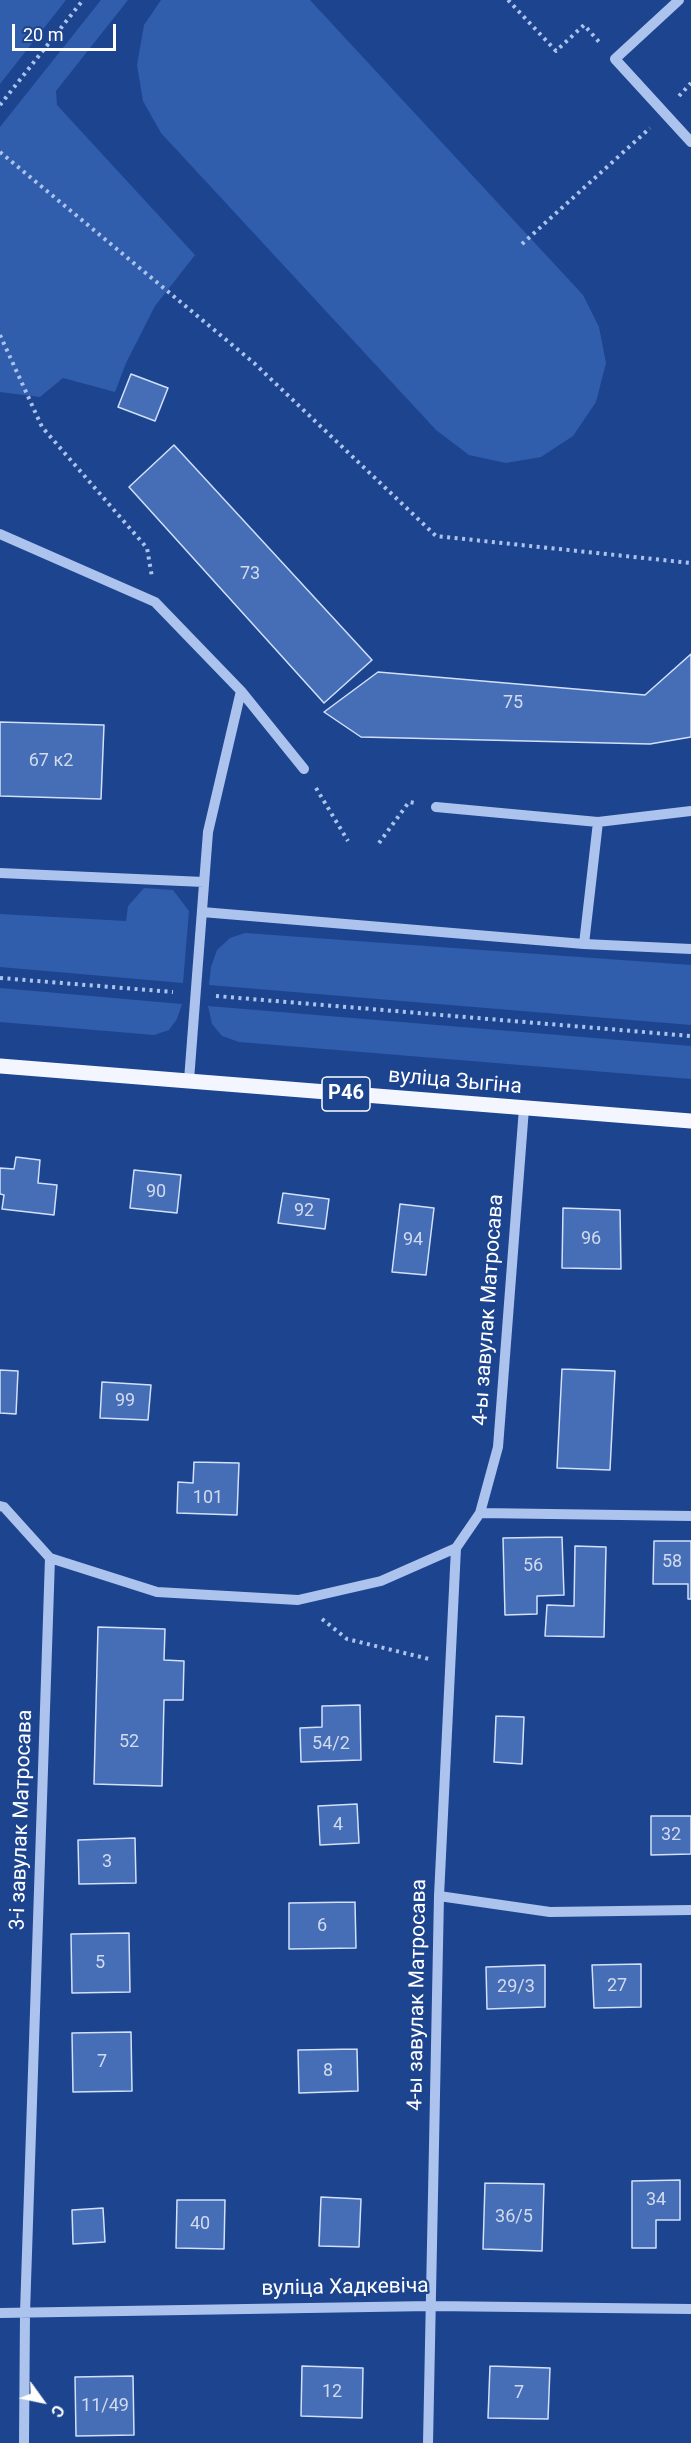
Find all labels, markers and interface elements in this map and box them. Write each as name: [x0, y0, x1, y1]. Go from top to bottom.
scale bar: [15, 12, 118, 50]
text: 20 m: [23, 24, 63, 45]
house number: 73: [240, 563, 260, 585]
house number: 75: [503, 692, 523, 714]
house number: 67 к2: [29, 750, 73, 772]
street label: вуліца Зыгіна: [387, 1064, 523, 1100]
road number: Р46: [322, 1077, 370, 1111]
house number: 90: [146, 1181, 166, 1203]
street label: 4-ы завулак Матросава: [468, 1193, 510, 1427]
house number: 92: [294, 1200, 314, 1222]
house number: 96: [581, 1228, 601, 1250]
house number: 94: [403, 1229, 423, 1251]
house number: 99: [115, 1390, 135, 1412]
house number: 101: [193, 1487, 223, 1509]
house number: 58: [662, 1551, 682, 1573]
house number: 56: [523, 1555, 543, 1577]
street label: 3-і завулак Матросава: [6, 1709, 38, 1931]
house number: 52: [119, 1731, 139, 1753]
house number: 54/2: [312, 1733, 350, 1755]
house number: 4: [333, 1814, 343, 1836]
house number: 32: [661, 1824, 681, 1846]
house number: 3: [102, 1851, 112, 1873]
street label: 4-ы завулак Матросава: [403, 1879, 433, 2111]
house number: 6: [317, 1915, 327, 1937]
house number: 5: [95, 1952, 105, 1974]
house number: 27: [607, 1975, 627, 1997]
house number: 29/3: [497, 1976, 535, 1998]
house number: 7: [97, 2051, 107, 2073]
house number: 8: [323, 2060, 333, 2082]
house number: 34: [646, 2189, 666, 2211]
house number: 36/5: [495, 2206, 533, 2228]
house number: 40: [190, 2213, 210, 2235]
street label: вуліца Хадкевіча: [261, 2274, 429, 2302]
north arrow: [12, 2371, 72, 2431]
house number: 12: [322, 2381, 342, 2403]
house number: 7: [514, 2382, 524, 2404]
house number: 11/49: [81, 2395, 129, 2417]
text: С: [47, 2402, 68, 2421]

